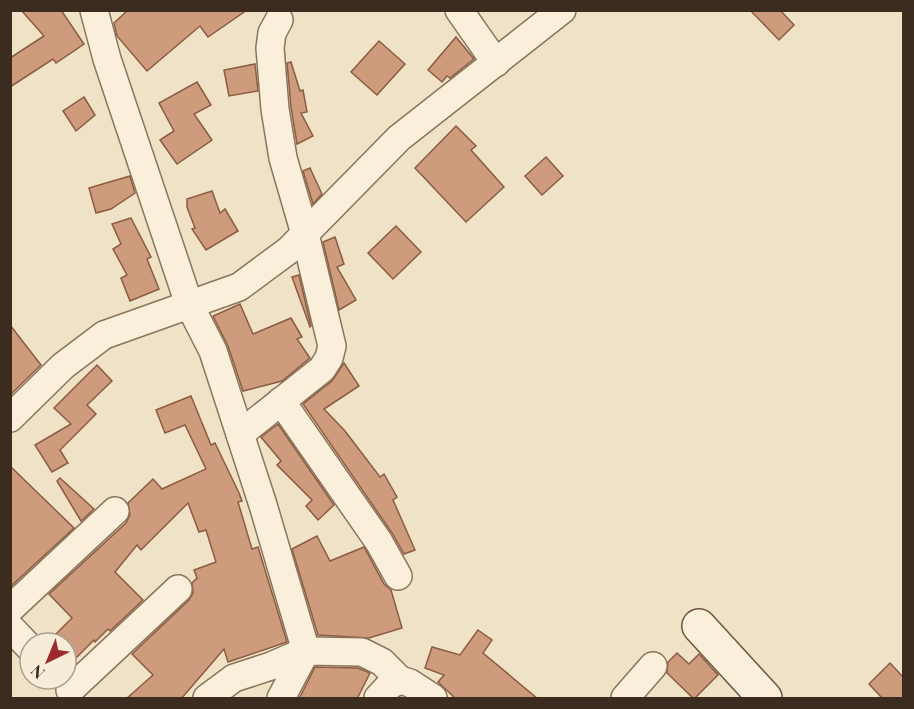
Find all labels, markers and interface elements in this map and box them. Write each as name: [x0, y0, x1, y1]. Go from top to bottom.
north arrow: [18, 631, 78, 691]
text: N: [26, 660, 49, 684]

